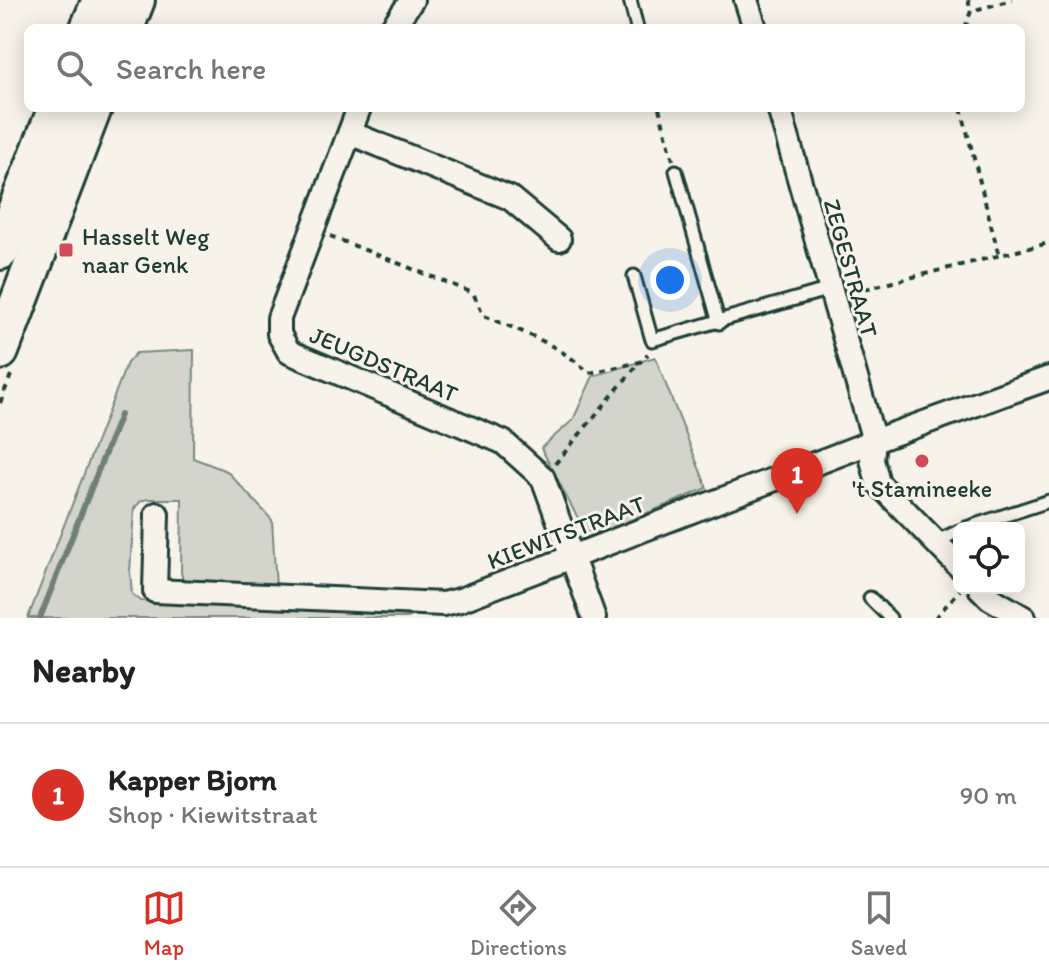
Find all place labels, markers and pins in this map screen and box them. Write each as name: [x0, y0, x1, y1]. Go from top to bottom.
place label: Hasselt Weg naar Genk: [82, 222, 210, 279]
marker: Hasselt Weg naar Genk: [57, 241, 75, 259]
pin: 1: [771, 448, 823, 514]
marker: 't Stamineeke: [913, 452, 931, 470]
place label: 't Stamineeke: [852, 474, 992, 503]

